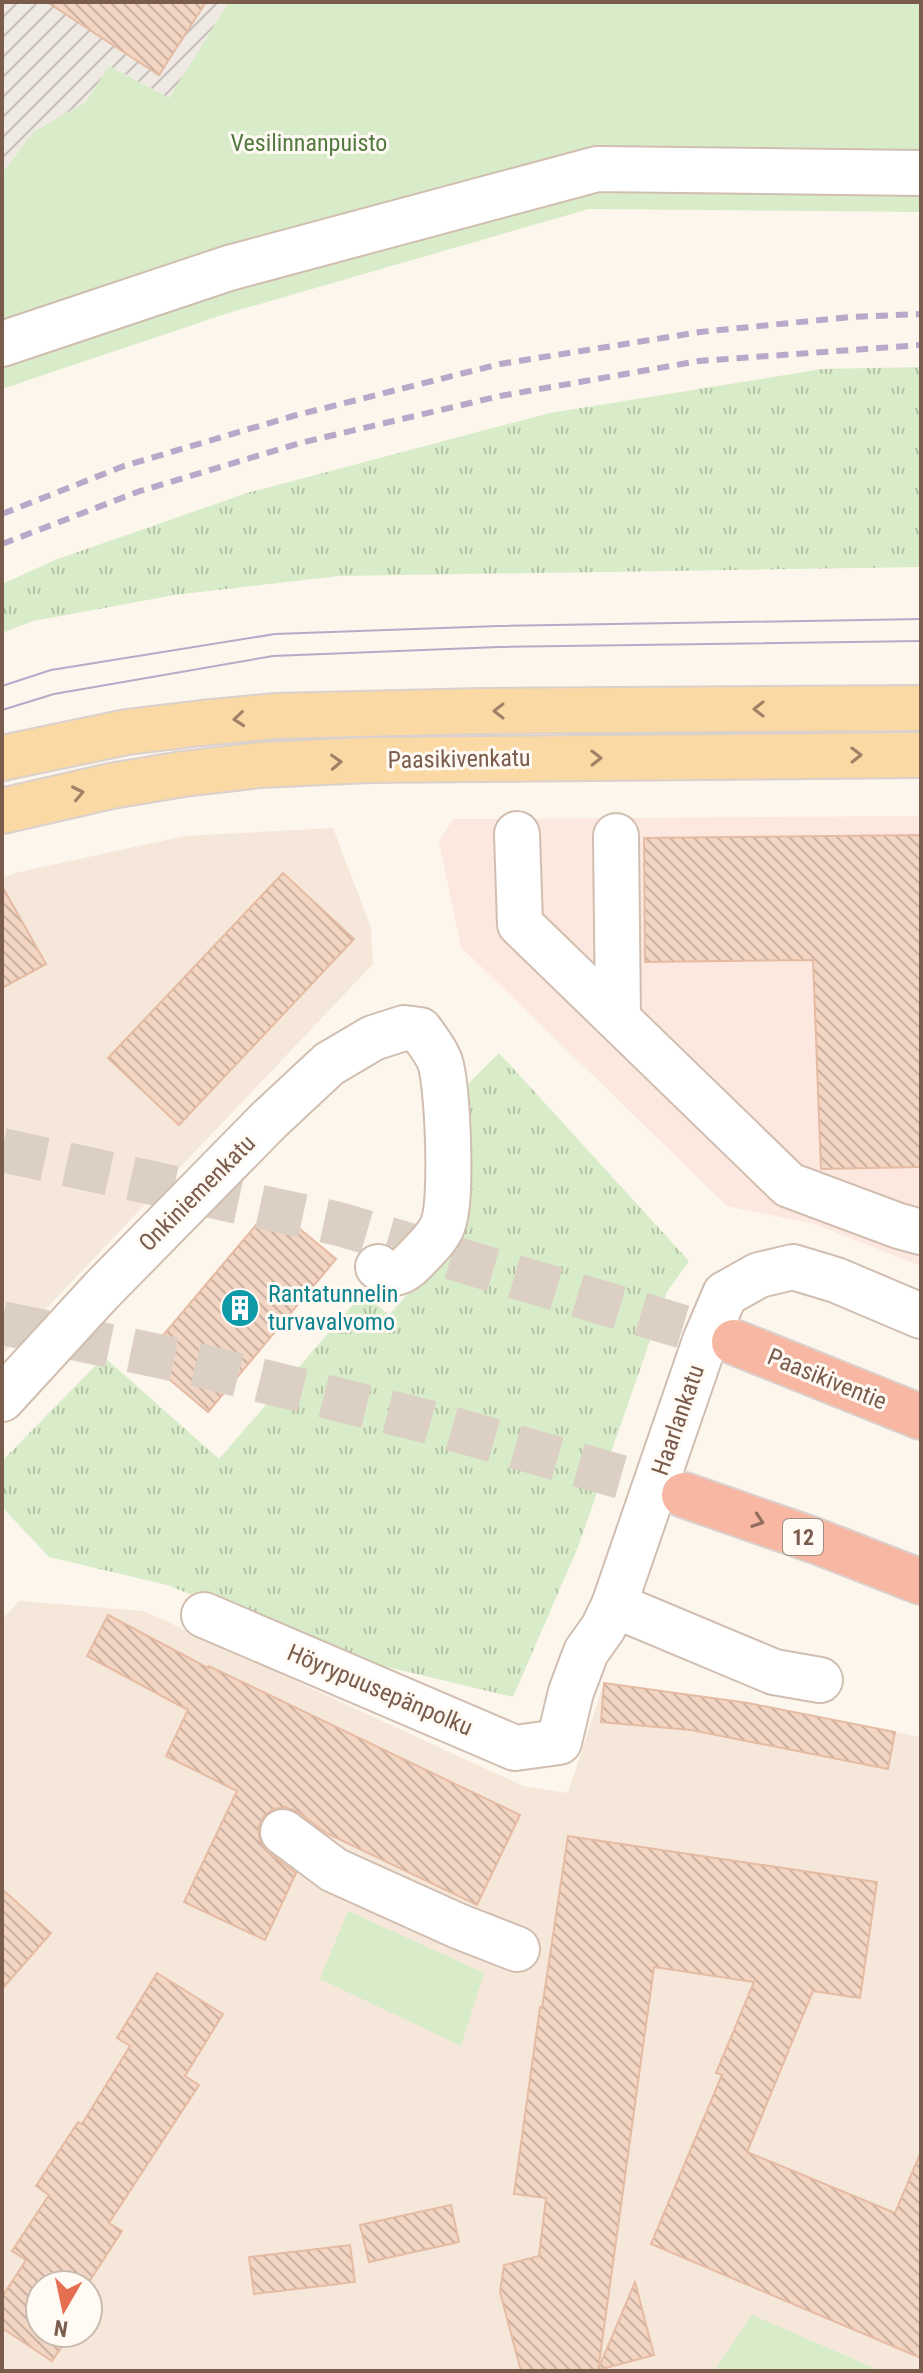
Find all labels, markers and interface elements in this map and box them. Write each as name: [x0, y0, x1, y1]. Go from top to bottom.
park label: Vesilinnanpuisto: [231, 129, 387, 157]
one-way arrow: [752, 700, 765, 718]
one-way arrow: [492, 702, 505, 720]
one-way arrow: [232, 711, 245, 728]
street label: Paasikivenkatu: [387, 744, 531, 774]
one-way arrow: [850, 746, 863, 764]
one-way arrow: [590, 749, 603, 767]
one-way arrow: [330, 753, 343, 770]
one-way arrow: [71, 785, 84, 802]
street label: Onkiniemenkatu: [133, 1129, 261, 1257]
place label: Rantatunnelin turvavalvomo: [268, 1280, 398, 1336]
building icon: Rantatunnelin turvavalvomo: [219, 1287, 261, 1329]
street label: Paasikiventie: [763, 1342, 891, 1416]
street label: Haarlankatu: [646, 1361, 710, 1479]
one-way arrow: [750, 1511, 764, 1527]
road number: 12: [783, 1519, 823, 1555]
street label: Höyrypuusepänpolku: [283, 1638, 477, 1742]
north arrow: [24, 2269, 104, 2349]
text: N: [52, 2315, 70, 2342]

